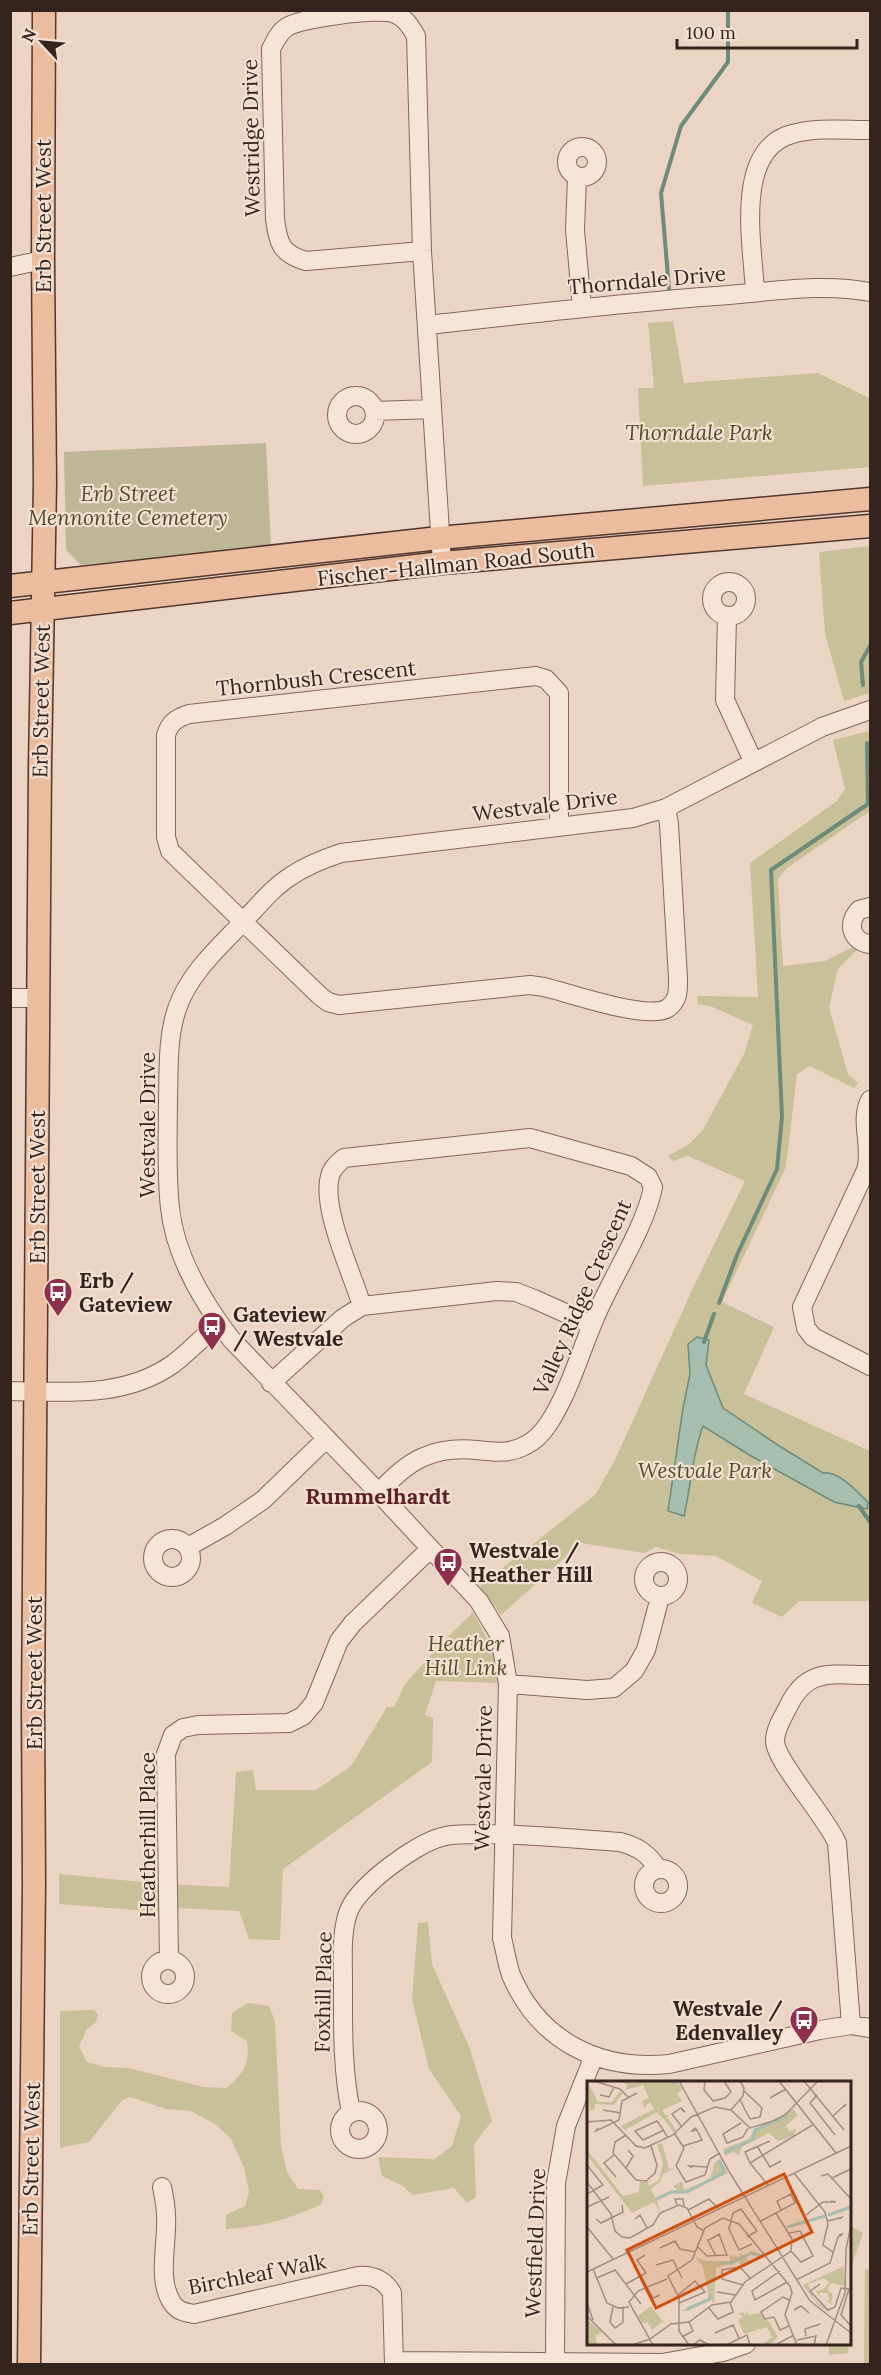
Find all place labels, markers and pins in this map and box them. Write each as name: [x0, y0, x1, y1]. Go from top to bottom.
place label: Erb / Gateview: [79, 1267, 172, 1318]
bus stop icon: Erb / Gateview: [42, 1276, 74, 1318]
place label: Gateview / Westvale: [233, 1301, 343, 1352]
bus stop icon: Gateview / Westvale: [196, 1310, 228, 1352]
place label: Westvale / Heather Hill: [469, 1537, 593, 1588]
bus stop icon: Westvale / Heather Hill: [432, 1546, 464, 1588]
place label: Westvale / Edenvalley: [673, 1995, 783, 2046]
bus stop icon: Westvale / Edenvalley: [788, 2004, 820, 2046]

